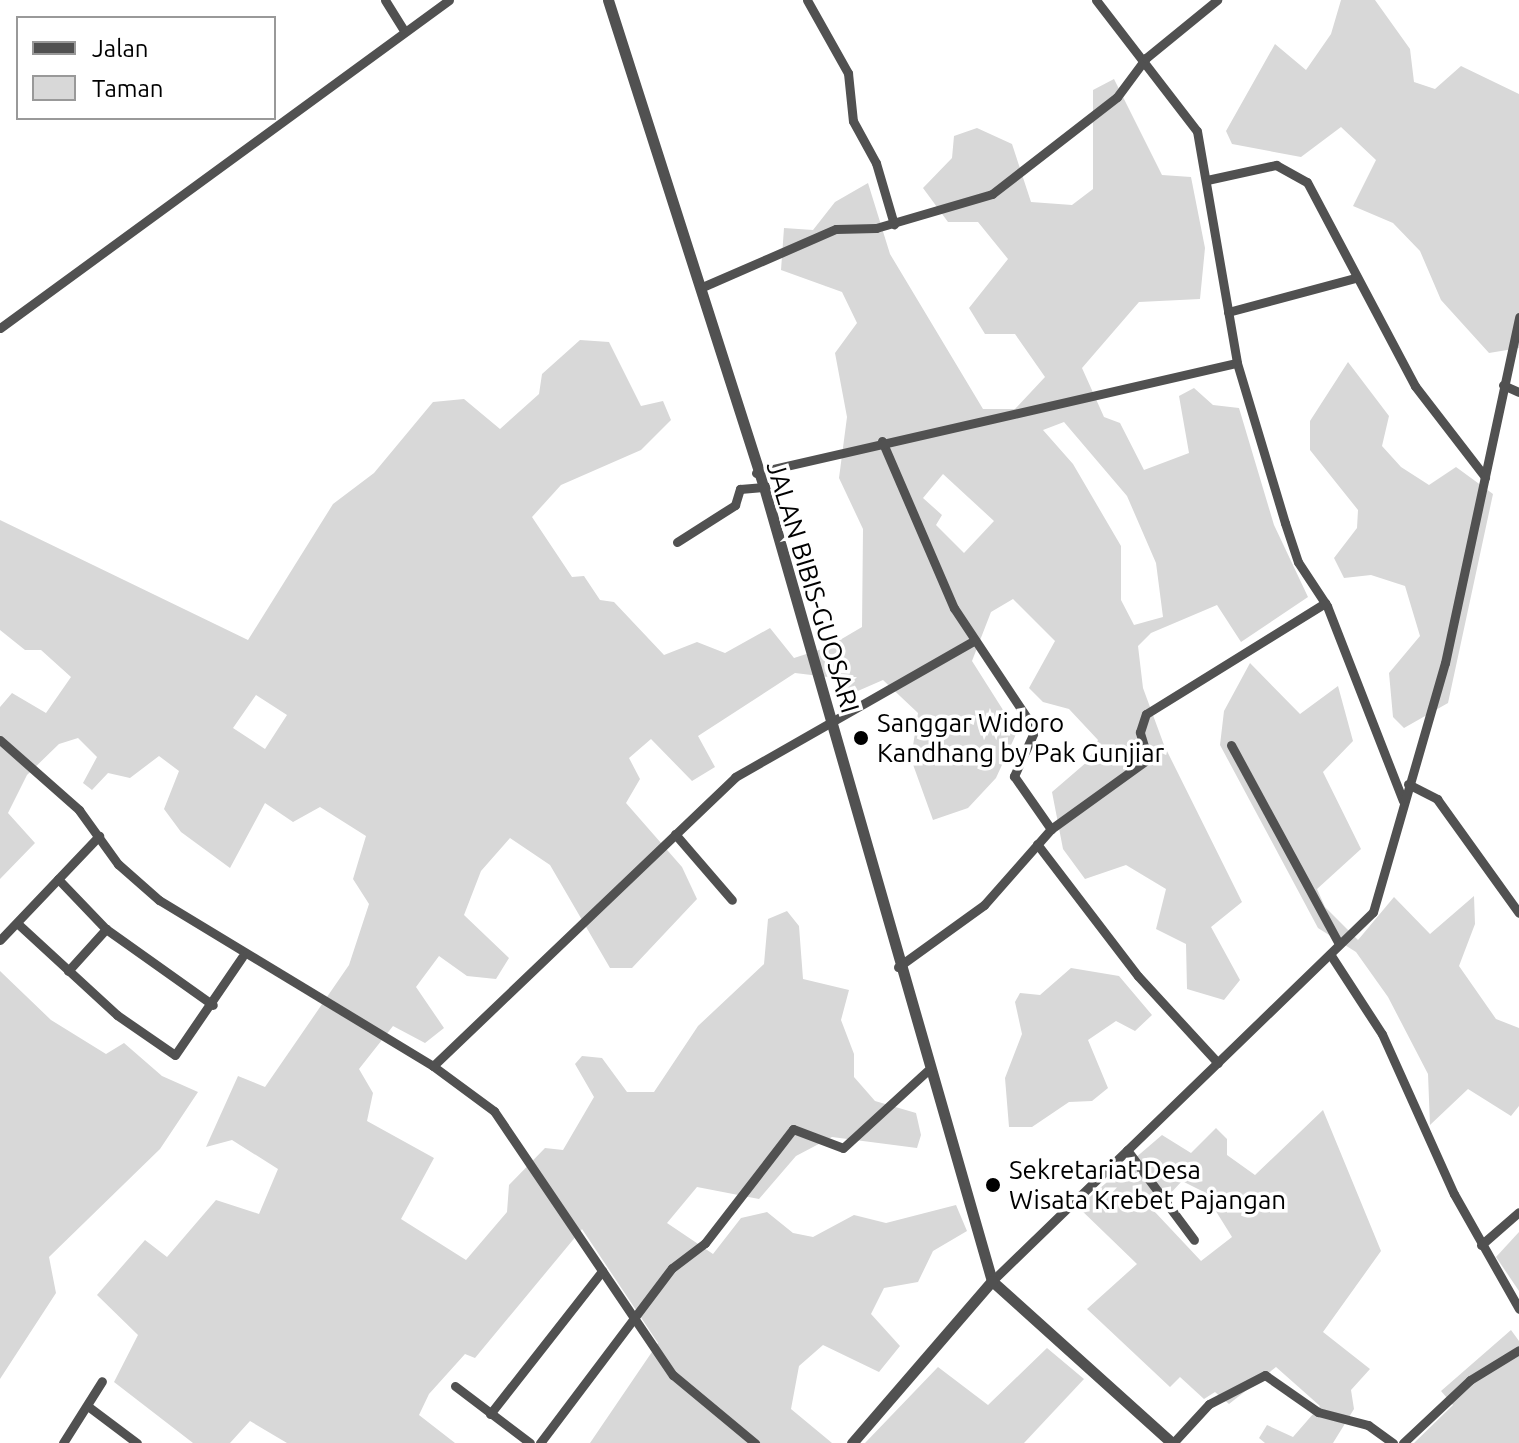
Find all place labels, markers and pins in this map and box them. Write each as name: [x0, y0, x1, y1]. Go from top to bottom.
place label: Sanggar Widoro Kandhang by Pak Gunjiar: [877, 707, 1164, 768]
marker: Sanggar Widoro Kandhang by Pak Gunjiar: [852, 729, 870, 747]
place label: Sekretariat Desa Wisata Krebet Pajangan: [1009, 1154, 1286, 1216]
marker: Sekretariat Desa Wisata Krebet Pajangan: [984, 1176, 1002, 1194]

